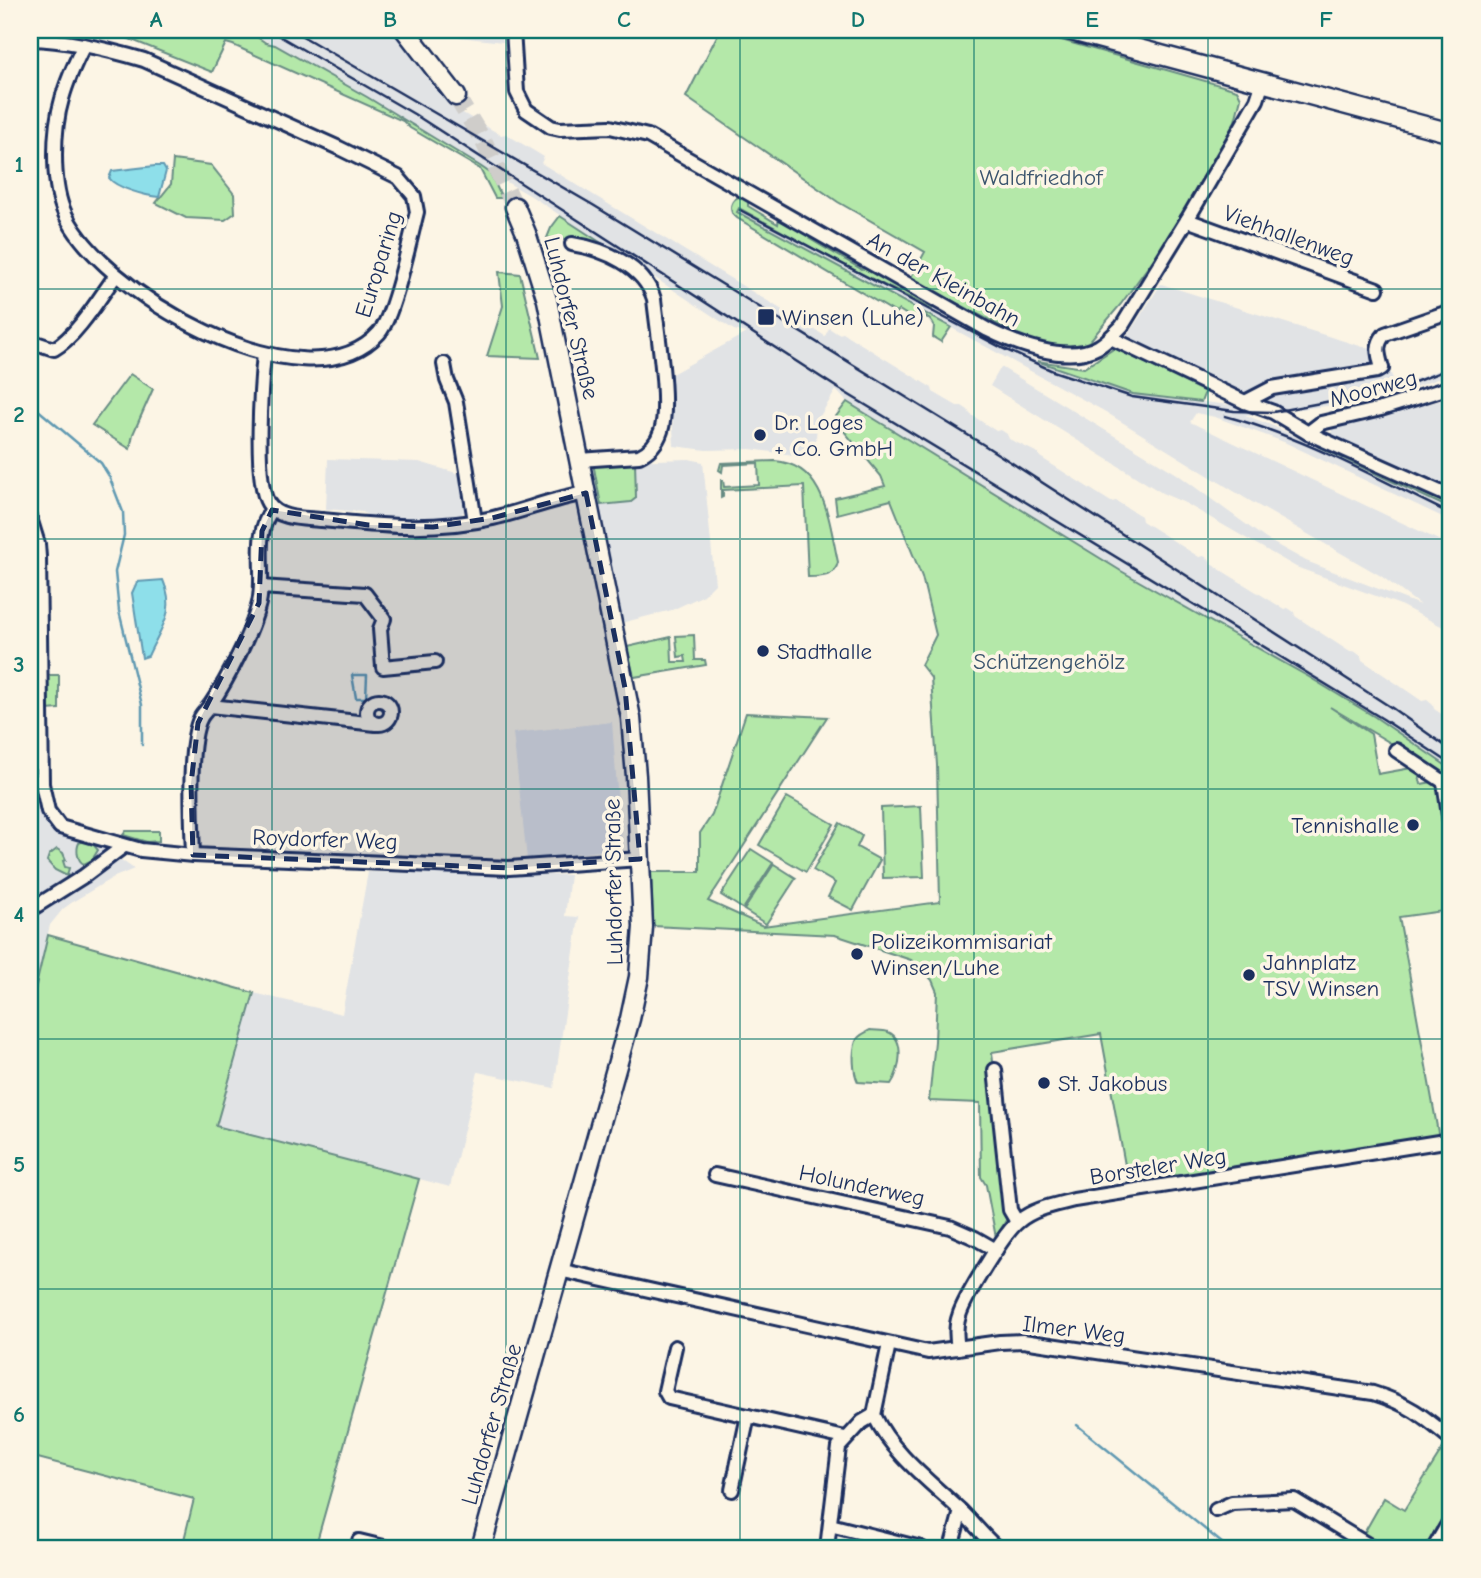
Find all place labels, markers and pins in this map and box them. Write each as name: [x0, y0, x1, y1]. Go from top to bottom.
place label: Winsen (Luhe): [782, 304, 924, 331]
marker: Winsen (Luhe): [756, 307, 776, 327]
place label: Dr. Loges + Co. GmbH: [774, 409, 893, 462]
marker: Dr. Loges + Co. GmbH: [752, 427, 768, 443]
place label: Stadthalle: [777, 638, 872, 665]
marker: Stadthalle: [755, 643, 771, 659]
place label: Tennishalle: [1291, 812, 1399, 839]
marker: Tennishalle: [1405, 817, 1421, 833]
place label: Polizeikommisariat Winsen/Luhe: [871, 928, 1053, 981]
marker: Polizeikommisariat Winsen/Luhe: [849, 946, 865, 962]
place label: Jahnplatz TSV Winsen: [1263, 949, 1379, 1002]
marker: Jahnplatz TSV Winsen: [1241, 967, 1257, 983]
place label: St. Jakobus: [1058, 1070, 1167, 1097]
marker: St. Jakobus: [1036, 1075, 1052, 1091]

